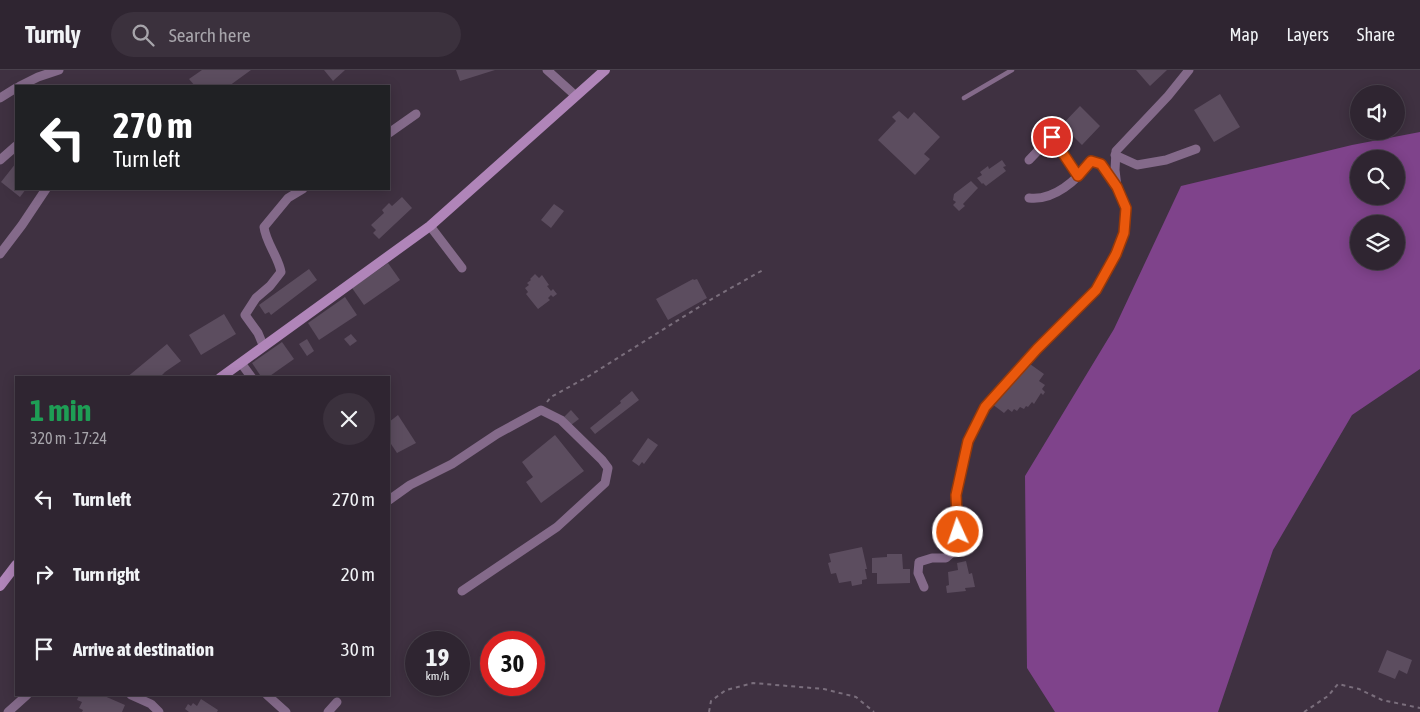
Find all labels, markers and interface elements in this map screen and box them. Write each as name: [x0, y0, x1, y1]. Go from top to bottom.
search box: [111, 12, 461, 57]
text: Turnly: [25, 21, 81, 48]
icon: search: [129, 21, 157, 49]
text: Search here: [169, 24, 251, 46]
text: Map: [1229, 24, 1258, 45]
text: Layers: [1286, 24, 1329, 45]
text: Share: [1357, 24, 1395, 45]
map controls: [1350, 85, 1405, 270]
button: sound: [1350, 85, 1405, 140]
icon: left: [30, 105, 95, 170]
text: 270 m: [113, 105, 192, 145]
pin: [1031, 116, 1073, 158]
icon: arrive: [1038, 123, 1066, 151]
text: Turn left: [113, 146, 180, 172]
button: search: [1350, 150, 1405, 205]
button: layers: [1350, 215, 1405, 270]
text: 1 min: [30, 393, 91, 427]
button: close: [323, 393, 375, 445]
text: 320 m · 17:24: [30, 429, 107, 447]
icon: left: [30, 485, 58, 513]
text: Turn left: [73, 488, 131, 510]
text: 270 m: [332, 488, 375, 510]
position arrow: [931, 505, 983, 557]
icon: right: [30, 560, 58, 588]
text: Turn right: [73, 563, 140, 585]
text: 20 m: [341, 563, 375, 585]
speed limit sign: 30: [480, 631, 545, 696]
icon: arrive: [30, 635, 58, 663]
text: Arrive at destination: [73, 638, 214, 660]
text: 30 m: [341, 638, 375, 660]
text: 19: [426, 643, 449, 671]
text: km/h: [426, 669, 449, 683]

